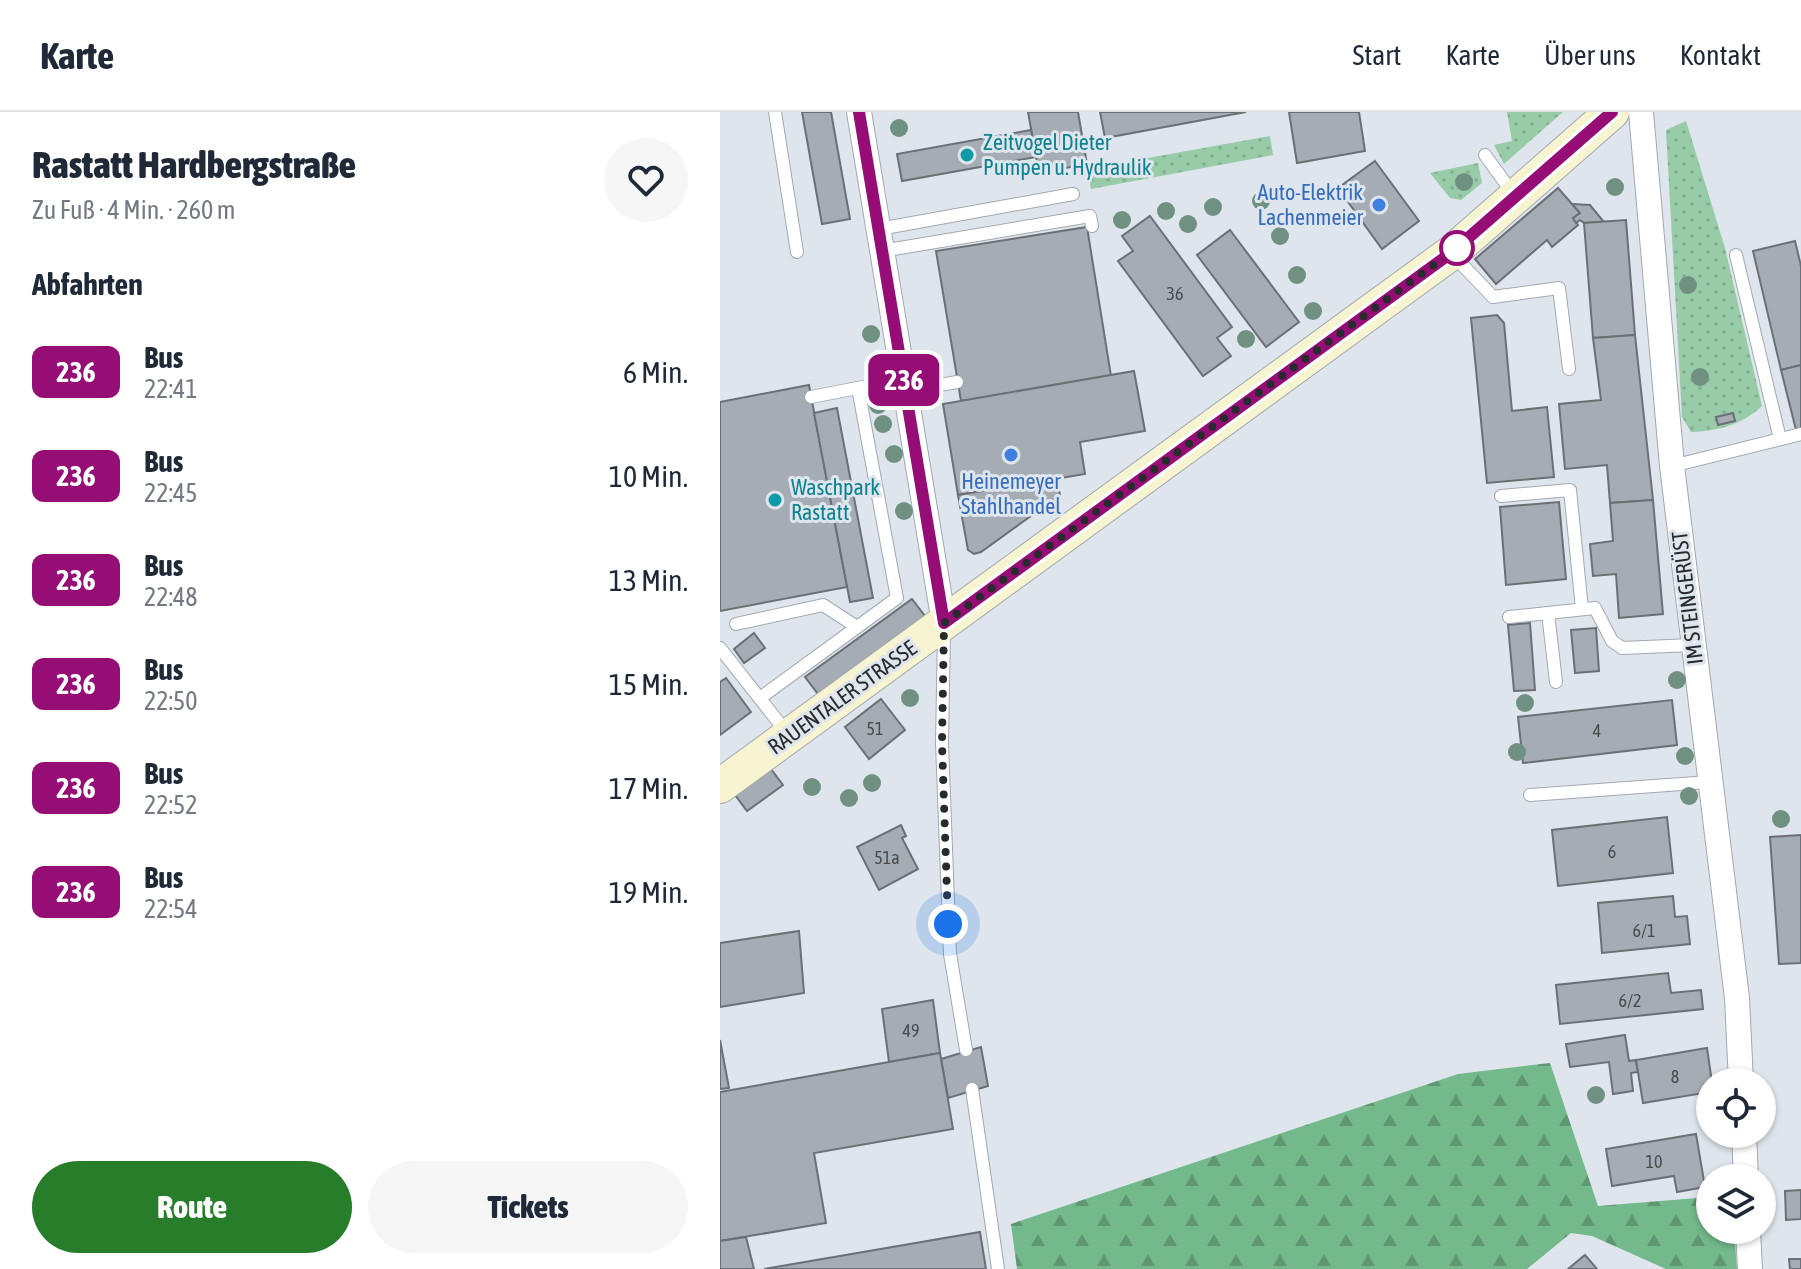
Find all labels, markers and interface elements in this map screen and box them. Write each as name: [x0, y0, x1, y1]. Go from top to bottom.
text: Karte: [40, 34, 114, 77]
text: Start: [1352, 39, 1401, 71]
text: Karte: [1445, 39, 1500, 71]
text: Über uns: [1544, 39, 1636, 71]
text: Kontakt: [1680, 39, 1761, 71]
place label: Zeitvogel Dieter Pumpen u. Hydraulik: [983, 129, 1152, 180]
button: heart: [604, 138, 688, 222]
text: Rastatt Hardbergstraße: [32, 143, 356, 186]
marker: Zeitvogel Dieter Pumpen u. Hydraulik: [958, 146, 976, 164]
place label: Auto-Elektrik Lachenmeier: [1257, 179, 1363, 230]
text: Zu Fuß · 4 Min. · 260 m: [32, 195, 236, 225]
marker: Auto-Elektrik Lachenmeier: [1370, 196, 1388, 214]
unlabelled marker: [1440, 231, 1474, 265]
text: Abfahrten: [32, 267, 143, 301]
house number: 36: [1167, 283, 1183, 304]
text: Bus: [144, 340, 183, 374]
line badge: 236: [858, 354, 950, 406]
text: 6 Min.: [623, 355, 688, 389]
text: 236: [56, 356, 96, 388]
text: 236: [884, 364, 924, 396]
text: 22:41: [144, 374, 198, 404]
text: Bus: [144, 444, 183, 478]
marker: Heinemeyer Stahlhandel: [1002, 446, 1020, 464]
text: 10 Min.: [609, 459, 688, 493]
text: 236: [56, 460, 96, 492]
place label: Heinemeyer Stahlhandel: [961, 468, 1061, 519]
place label: Waschpark Rastatt: [791, 474, 880, 525]
text: 22:45: [144, 478, 198, 508]
marker: Waschpark Rastatt: [766, 491, 784, 509]
street label: IM STEINGERÜST: [1666, 530, 1708, 666]
text: Bus: [144, 548, 183, 582]
text: 13 Min.: [609, 563, 688, 597]
text: 236: [56, 564, 96, 596]
text: 22:48: [144, 582, 198, 612]
street label: RAUENTALER STRASSE: [763, 634, 922, 760]
text: Bus: [144, 652, 183, 686]
text: 15 Min.: [609, 667, 688, 701]
text: 236: [56, 668, 96, 700]
text: 22:50: [144, 686, 198, 716]
house number: 51: [867, 718, 883, 739]
house number: 4: [1593, 720, 1601, 741]
text: Bus: [144, 756, 183, 790]
text: 17 Min.: [609, 771, 688, 805]
text: 236: [56, 772, 96, 804]
text: 22:52: [144, 790, 198, 820]
house number: 6: [1608, 841, 1616, 862]
house number: 51a: [874, 847, 900, 868]
text: Bus: [144, 860, 183, 894]
text: 19 Min.: [609, 875, 688, 909]
text: 236: [56, 876, 96, 908]
text: 22:54: [144, 894, 198, 924]
your location: [928, 904, 968, 944]
house number: 6/1: [1632, 920, 1656, 941]
house number: 6/2: [1618, 990, 1642, 1011]
house number: 49: [903, 1020, 919, 1041]
house number: 8: [1671, 1066, 1679, 1087]
map controls: [1696, 1068, 1776, 1244]
button: locate: [1696, 1068, 1776, 1148]
house number: 10: [1646, 1151, 1662, 1172]
button: Route: [32, 1161, 352, 1253]
button: Tickets: [368, 1161, 688, 1253]
button: layers: [1696, 1164, 1776, 1244]

